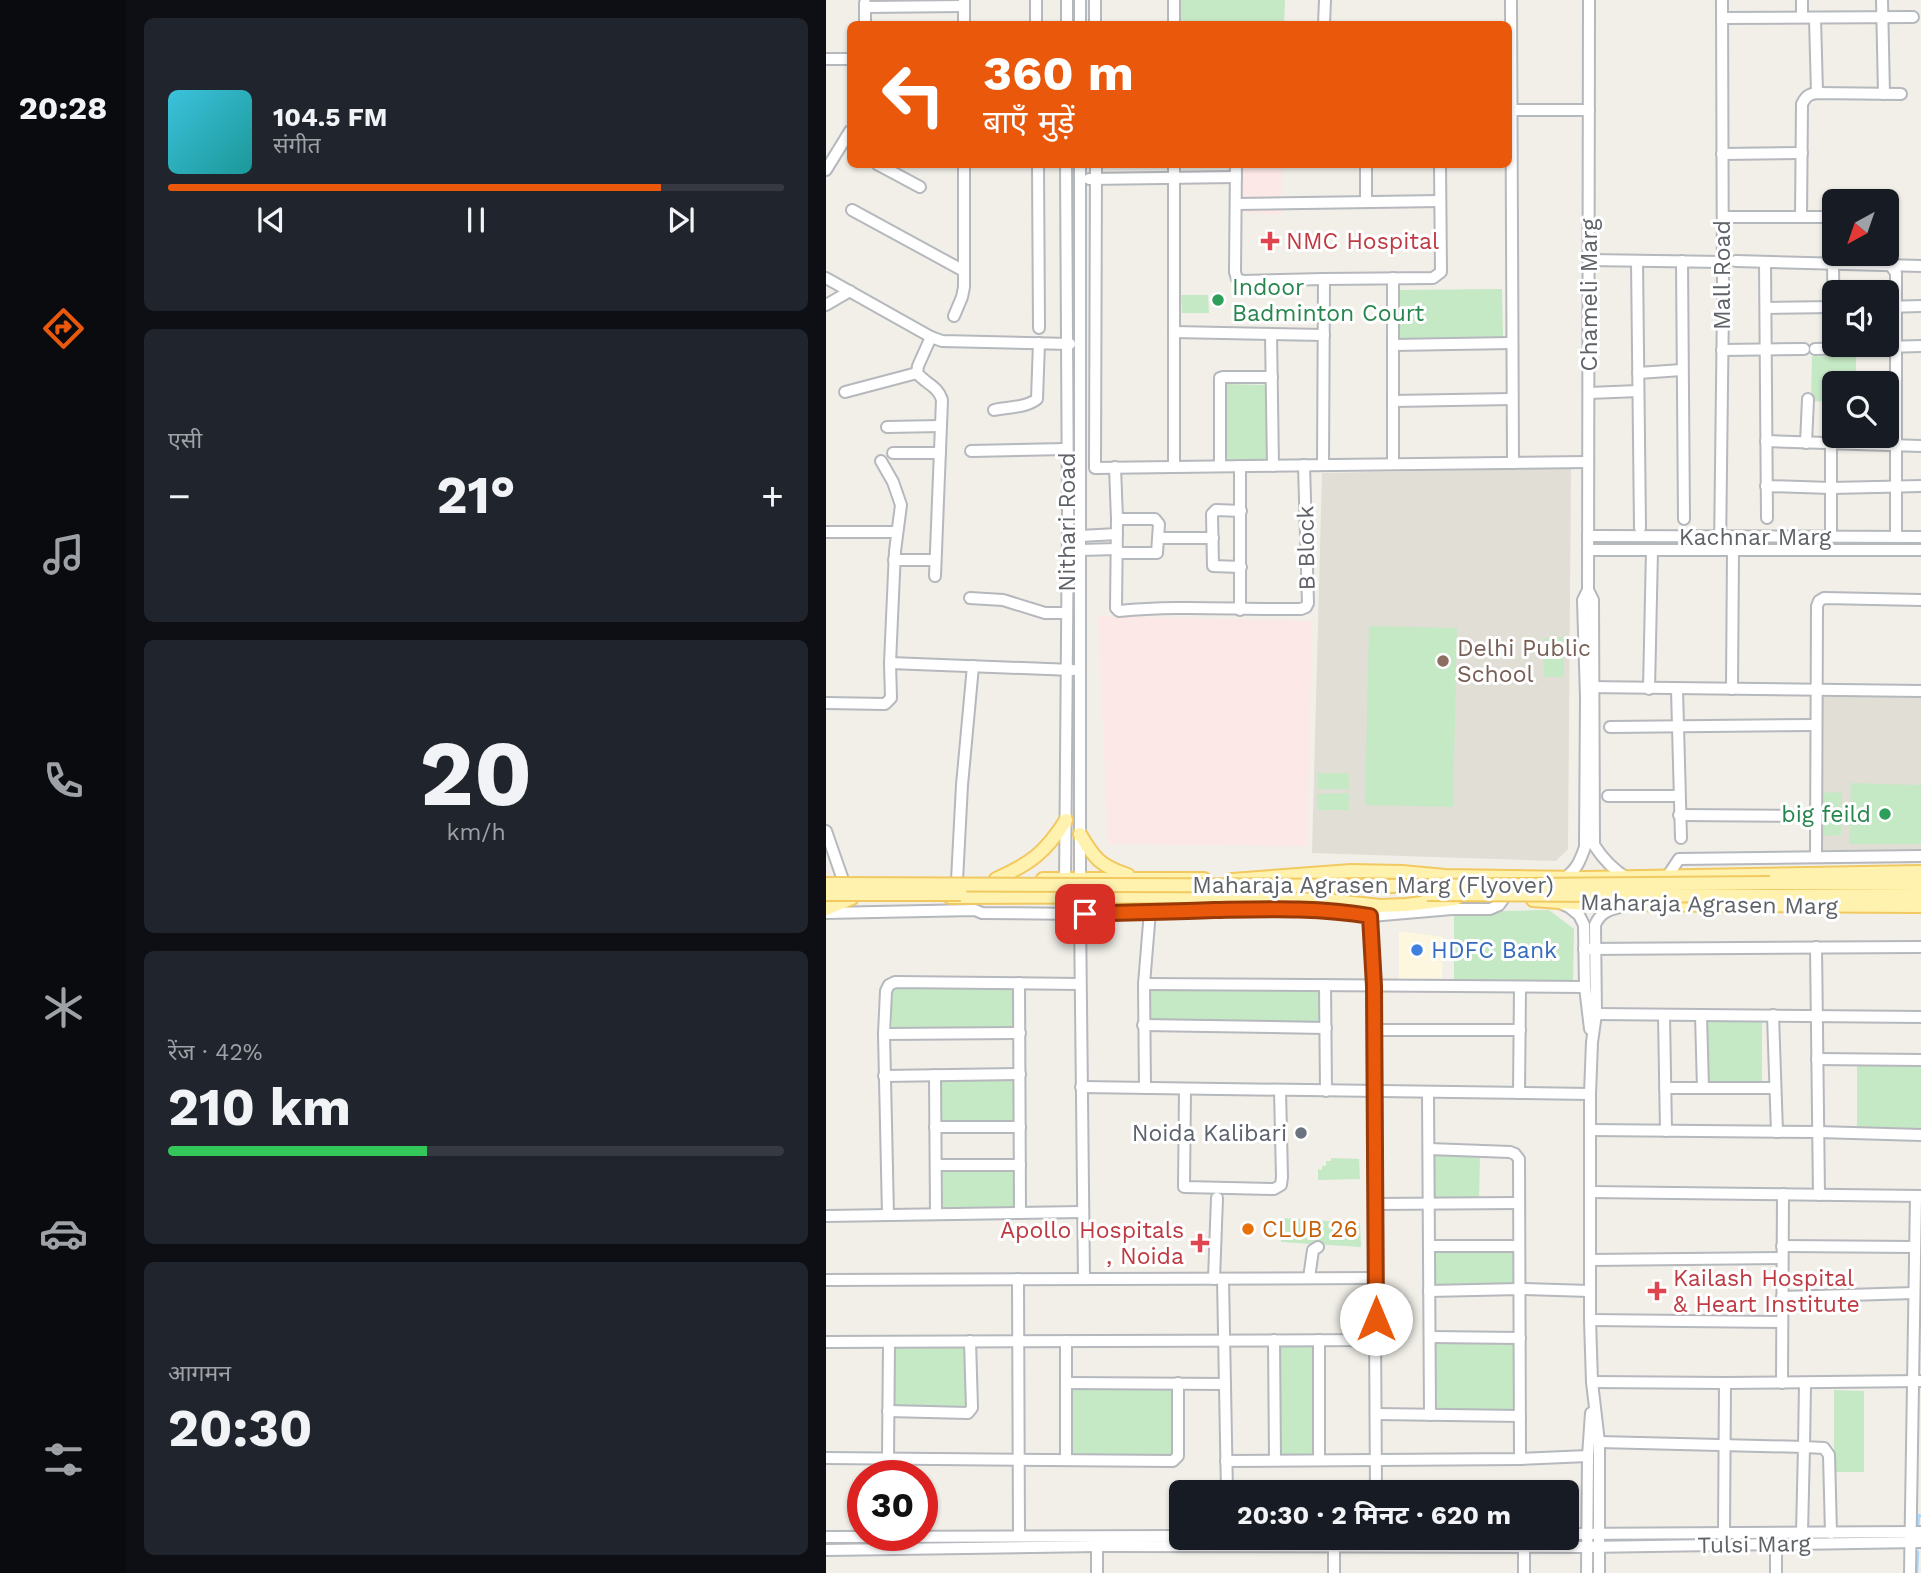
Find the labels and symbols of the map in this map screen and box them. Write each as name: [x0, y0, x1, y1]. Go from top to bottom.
north arrow: [1822, 189, 1899, 266]
street label: Chameli Marg: [1576, 218, 1603, 371]
street label: Mall Road: [1709, 220, 1736, 330]
place label: NMC Hospital: [1286, 228, 1439, 255]
marker: NMC Hospital: [1260, 231, 1280, 251]
place label: Indoor Badminton Court: [1232, 274, 1425, 327]
marker: Indoor Badminton Court: [1210, 292, 1226, 308]
street label: Nithari Road: [1054, 452, 1081, 592]
street label: B Block: [1292, 505, 1321, 591]
street label: Kachnar Marg: [1679, 524, 1832, 551]
place label: Delhi Public School: [1457, 635, 1591, 688]
marker: Delhi Public School: [1435, 653, 1451, 669]
place label: big feild: [1781, 801, 1871, 828]
marker: big feild: [1877, 806, 1893, 822]
street label: Maharaja Agrasen Marg (Flyover): [1192, 872, 1554, 899]
pin: [1055, 884, 1115, 944]
street label: Maharaja Agrasen Marg: [1580, 889, 1839, 920]
place label: HDFC Bank: [1431, 937, 1557, 964]
marker: HDFC Bank: [1409, 942, 1425, 958]
place label: Noida Kalibari: [1132, 1120, 1287, 1147]
marker: Noida Kalibari: [1293, 1125, 1309, 1141]
place label: CLUB 26: [1262, 1216, 1358, 1243]
place label: Apollo Hospitals , Noida: [1000, 1217, 1184, 1270]
marker: CLUB 26: [1240, 1221, 1256, 1237]
marker: Apollo Hospitals , Noida: [1190, 1233, 1210, 1253]
place label: Kailash Hospital & Heart Institute: [1673, 1265, 1860, 1318]
marker: Kailash Hospital & Heart Institute: [1647, 1281, 1667, 1301]
position arrow: [1339, 1282, 1413, 1356]
speed limit sign: 30: [847, 1460, 938, 1551]
street label: Tulsi Marg: [1697, 1530, 1812, 1559]

